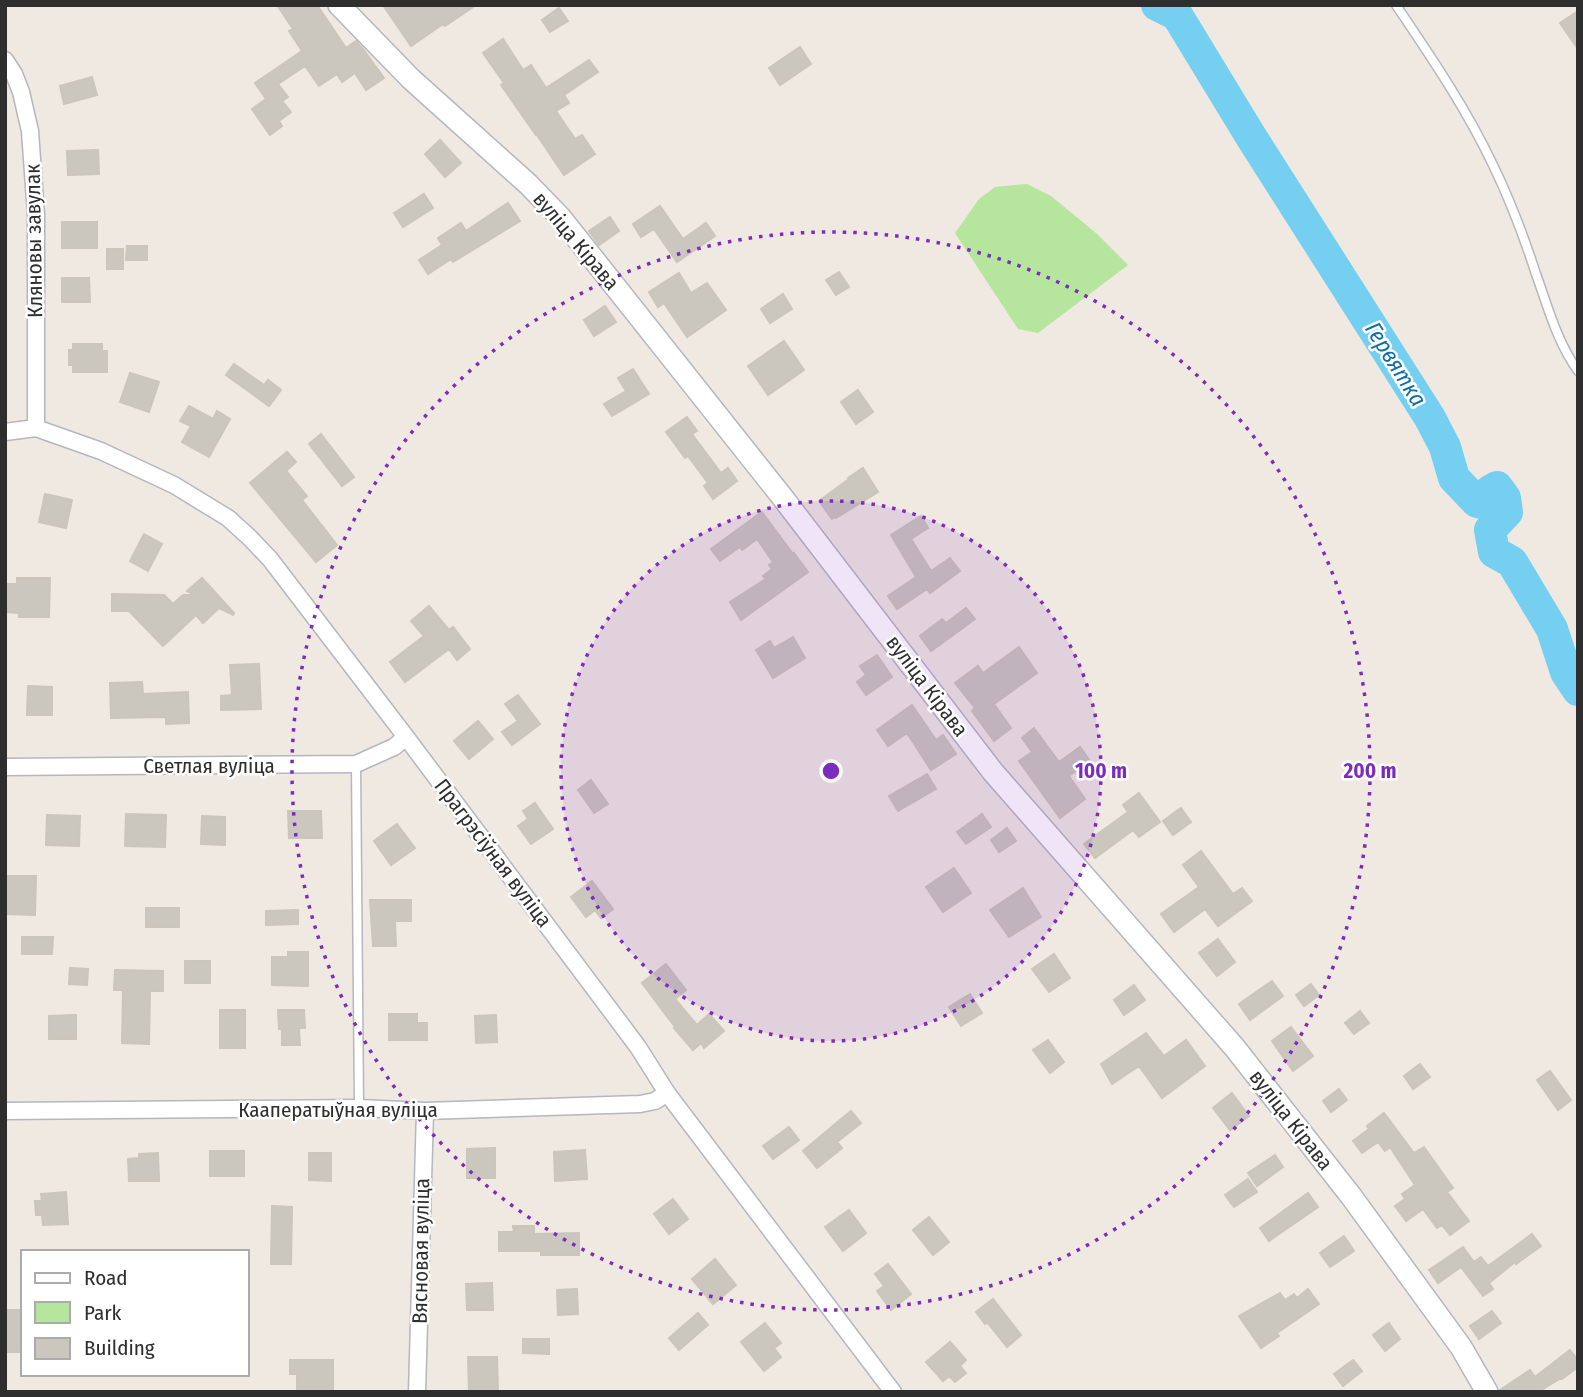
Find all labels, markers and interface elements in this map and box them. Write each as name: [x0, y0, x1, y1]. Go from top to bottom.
street label: Кляновы завулак: [20, 164, 48, 318]
street label: вуліца Кірава: [527, 187, 625, 295]
water label: Гервятка: [1359, 317, 1433, 411]
street label: вуліца Кірава: [880, 630, 974, 742]
street label: Светлая вуліца: [143, 753, 275, 779]
text: 100 m: [1075, 758, 1127, 784]
text: 200 m: [1342, 758, 1397, 784]
centre of rings: [819, 759, 843, 783]
street label: Прагрэсіўная вуліца: [429, 774, 557, 932]
street label: вуліца Кірава: [1244, 1065, 1338, 1175]
street label: Кааператыўная вуліца: [238, 1097, 438, 1123]
street label: Вясновая вуліца: [407, 1178, 435, 1324]
legend: [21, 1250, 248, 1376]
text: Road: [84, 1265, 128, 1291]
text: Park: [84, 1300, 122, 1326]
text: Building: [84, 1335, 155, 1361]

